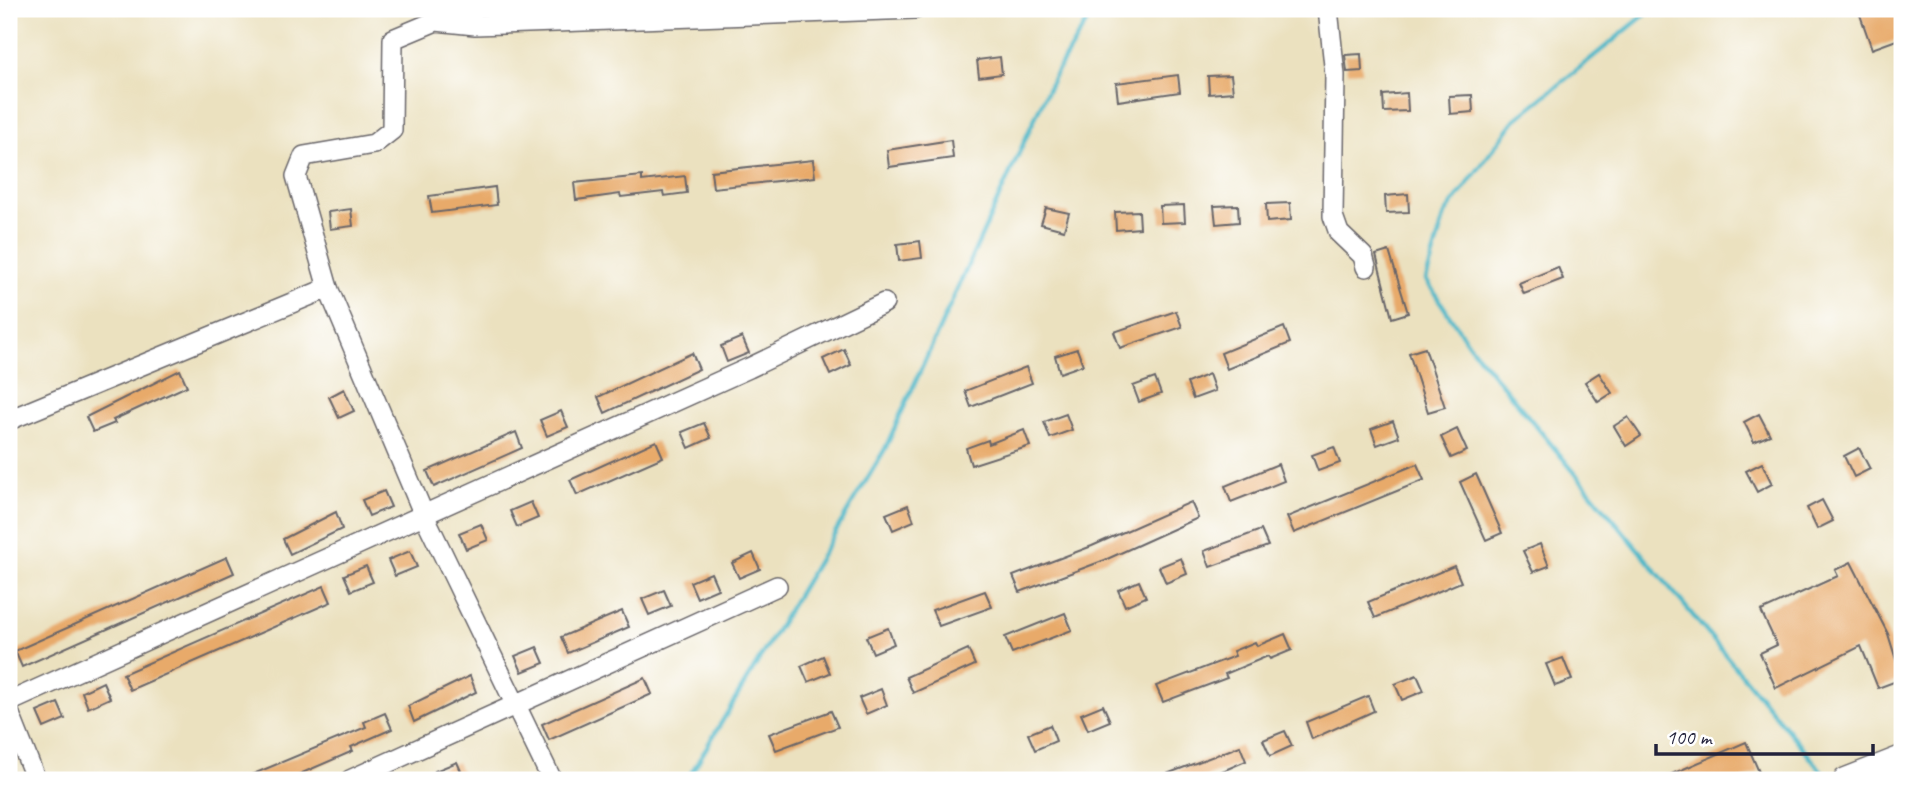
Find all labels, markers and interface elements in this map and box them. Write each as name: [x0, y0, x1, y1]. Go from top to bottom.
scale bar: [1656, 712, 1872, 756]
text: 100 m: [1666, 724, 1713, 750]

